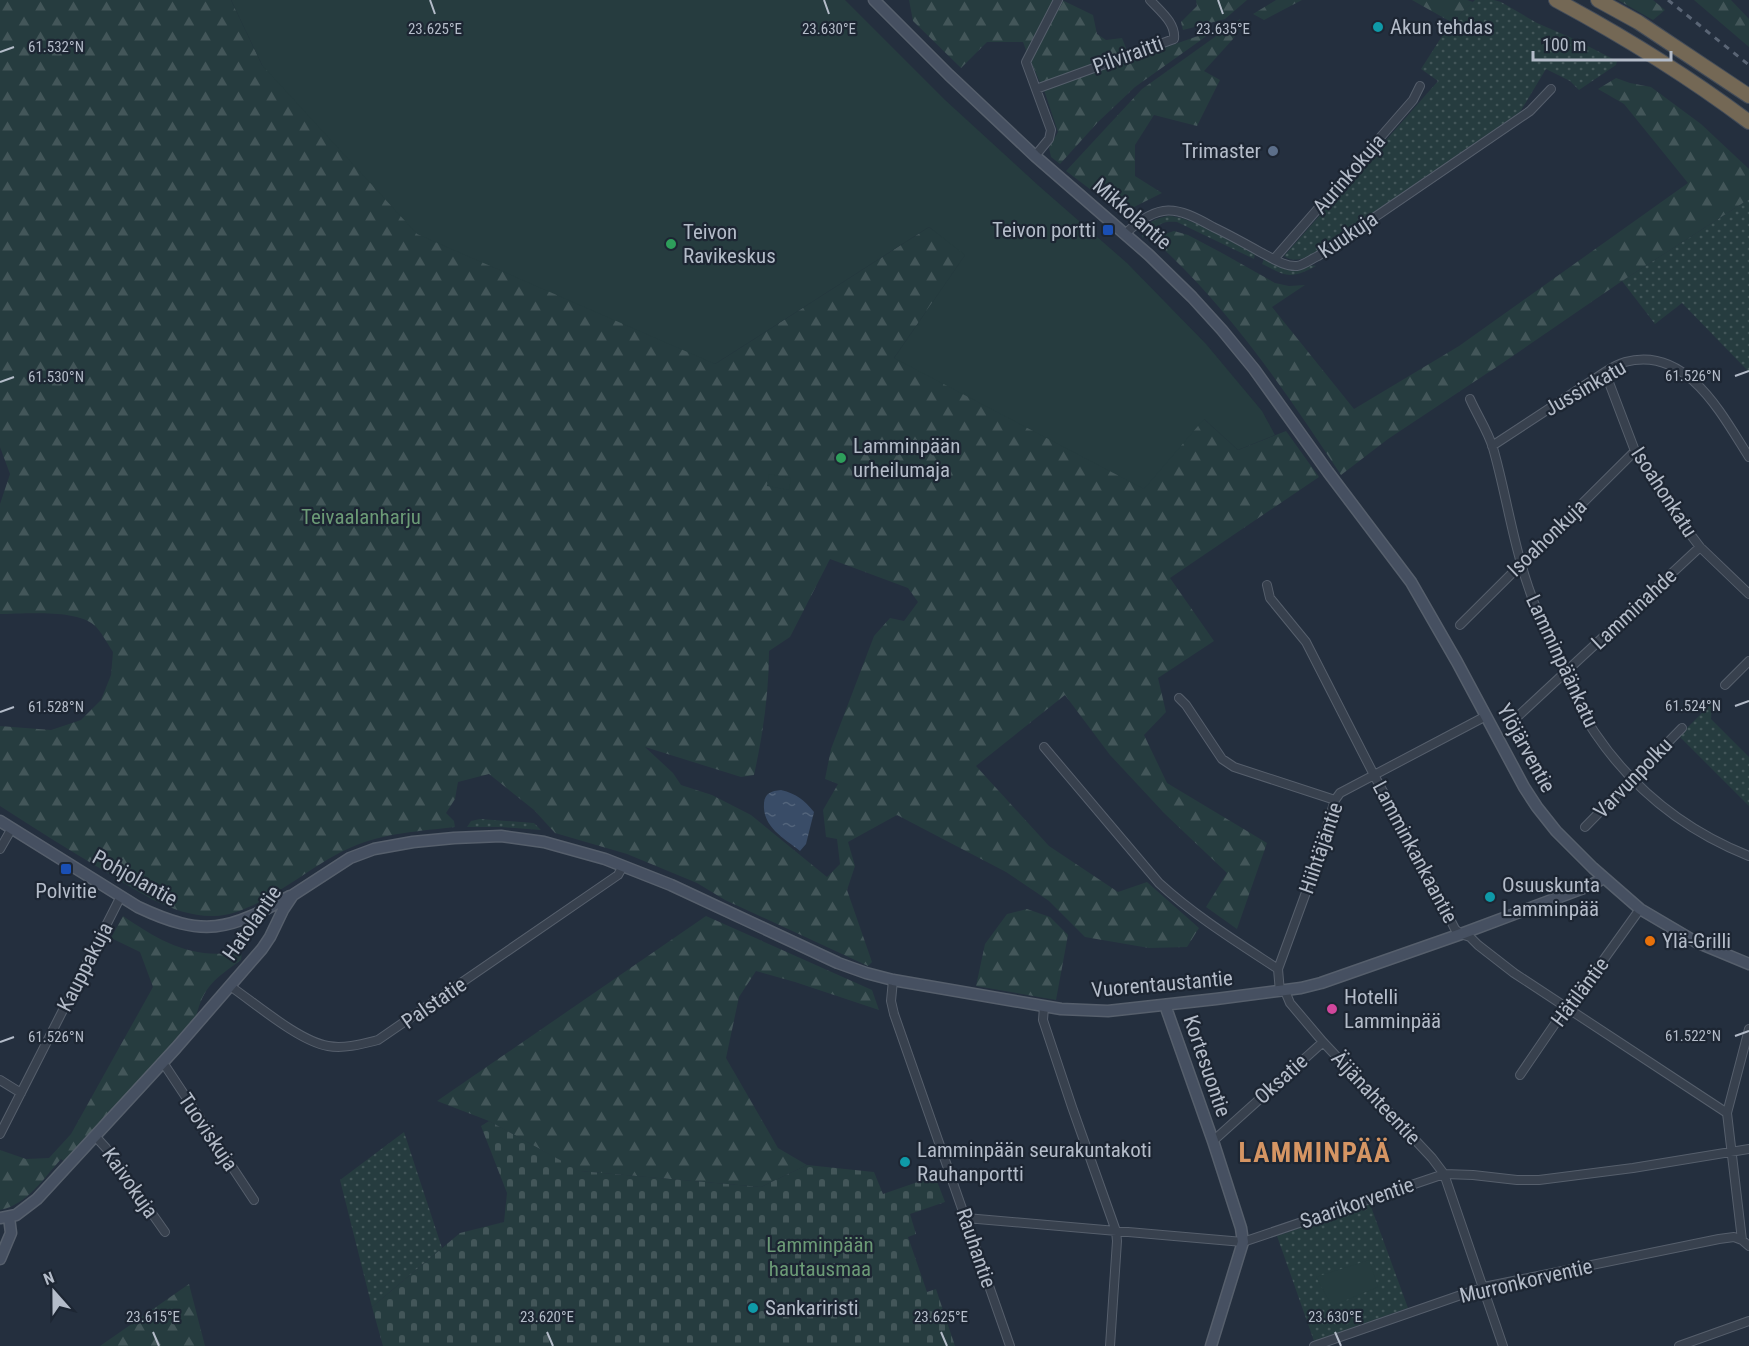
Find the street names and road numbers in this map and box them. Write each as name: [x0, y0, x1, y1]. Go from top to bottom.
street label: Pilviraitti: [1090, 31, 1166, 79]
street label: Aurinkokuja: [1308, 129, 1390, 219]
street label: Mikkolantie: [1088, 173, 1176, 255]
street label: Kuukuja: [1314, 207, 1382, 263]
street label: Jussinkatu: [1540, 355, 1630, 421]
street label: Isoahonkatu: [1626, 443, 1702, 541]
street label: Isoahonkuja: [1502, 494, 1592, 582]
street label: Lamminahde: [1587, 564, 1681, 654]
street label: Lamminpäänkatu: [1521, 591, 1603, 731]
street label: Ylöjärventie: [1492, 700, 1560, 797]
street label: Varvunpolku: [1589, 733, 1677, 823]
street label: Lamminkankaantie: [1368, 777, 1463, 927]
street label: Hiihtäjäntie: [1294, 799, 1348, 897]
street label: Pohjolantie: [88, 845, 182, 911]
street label: Hatolantie: [218, 881, 286, 965]
street label: Kauppakuja: [52, 918, 118, 1016]
street label: Hätiläntie: [1546, 953, 1614, 1031]
street label: Vuorentaustantie: [1090, 966, 1234, 1002]
street label: Palstatie: [397, 972, 471, 1034]
street label: Kortesuontie: [1178, 1012, 1236, 1120]
street label: Äijänahteentie: [1327, 1046, 1425, 1150]
street label: Oksatie: [1250, 1049, 1312, 1109]
street label: Tuoviskuja: [173, 1089, 243, 1175]
street label: Kaivokuja: [97, 1143, 163, 1223]
street label: Saarikorventie: [1297, 1172, 1417, 1234]
street label: Rauhantie: [951, 1205, 1001, 1291]
street label: Murronkorventie: [1457, 1254, 1595, 1308]

